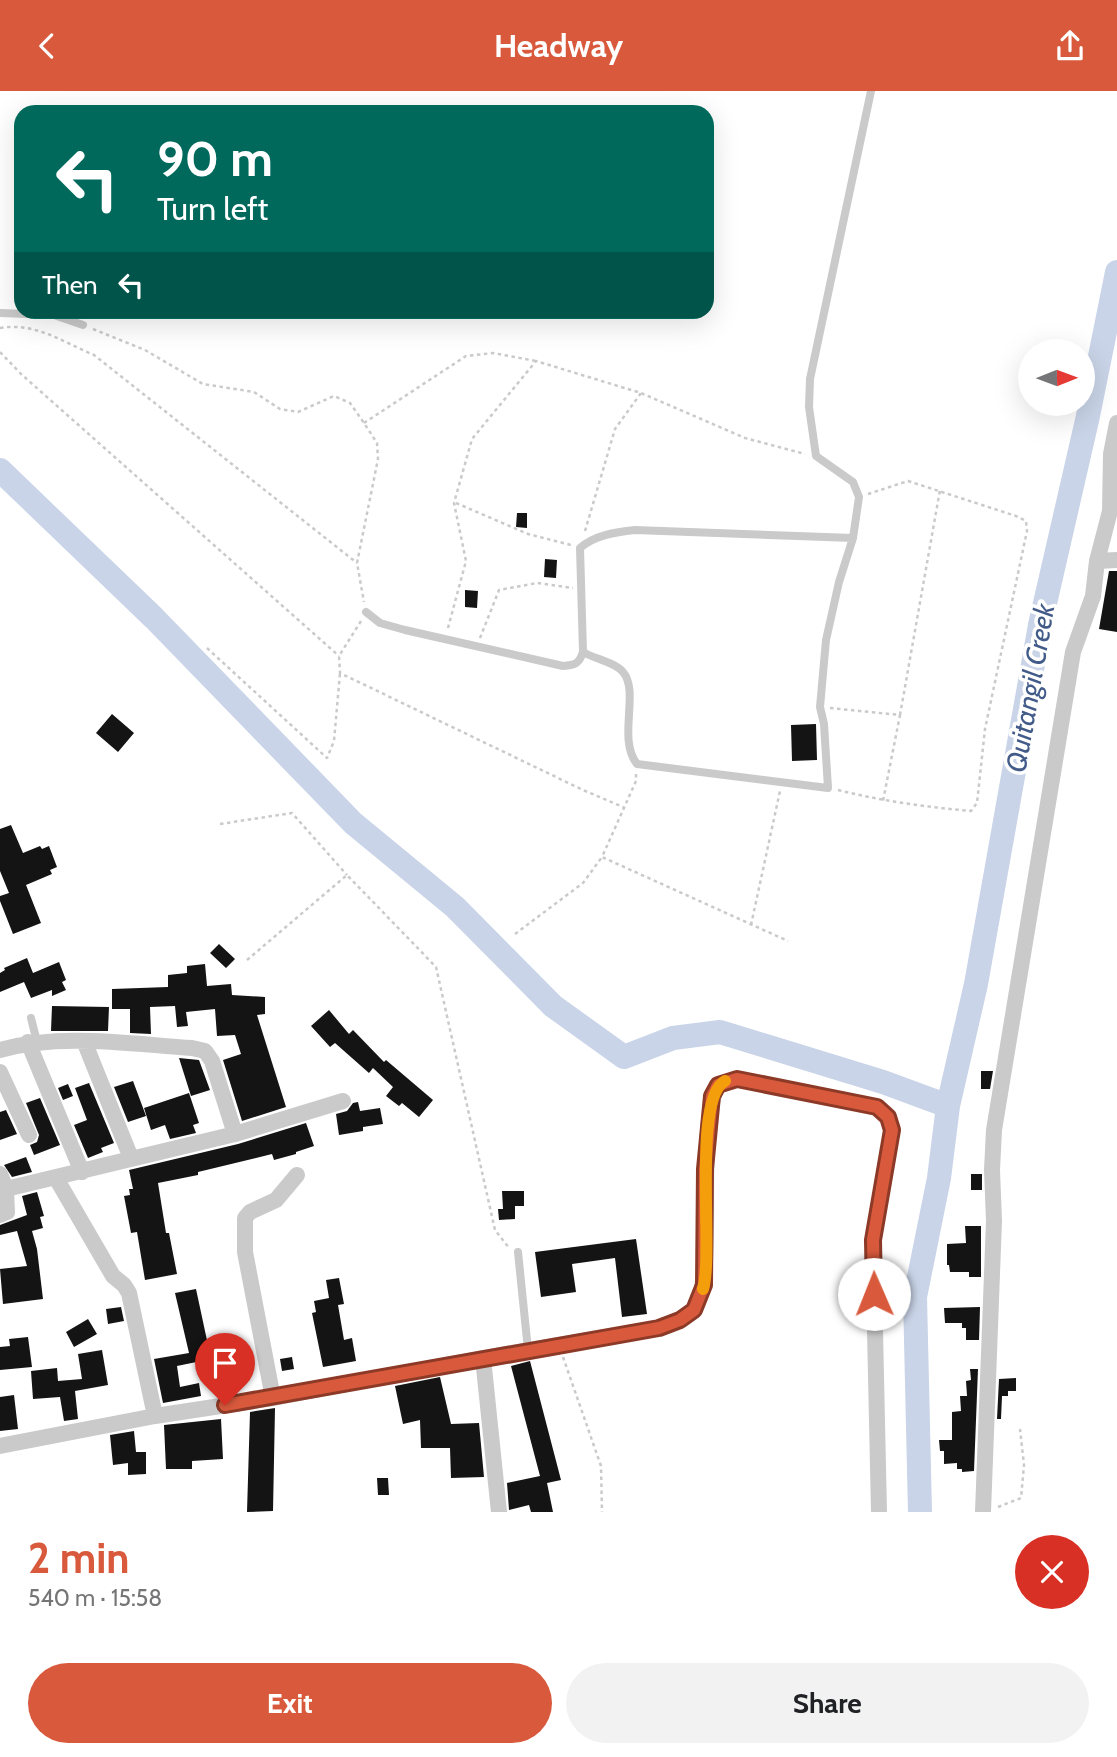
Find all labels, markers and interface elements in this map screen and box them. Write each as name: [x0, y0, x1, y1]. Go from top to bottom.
text: Headway: [494, 26, 623, 65]
icon: back: [28, 27, 66, 65]
icon: share: [1051, 27, 1089, 65]
text: 90 m: [157, 129, 273, 188]
icon: left: [42, 133, 133, 224]
text: Turn left: [157, 189, 268, 228]
icon: left: [112, 266, 150, 304]
text: Then: [42, 269, 98, 301]
north arrow: [1018, 339, 1096, 417]
map controls: [1018, 339, 1095, 416]
water label: Quitangil Creek: [998, 600, 1062, 775]
position arrow: [837, 1257, 911, 1331]
pin: [195, 1333, 255, 1405]
icon: arrive: [206, 1344, 244, 1382]
text: 2 min: [28, 1532, 129, 1584]
button: close: [1015, 1535, 1089, 1609]
text: 540 m · 15:58: [28, 1584, 162, 1612]
button: Exit: [28, 1663, 552, 1743]
button: Share: [566, 1663, 1089, 1743]

